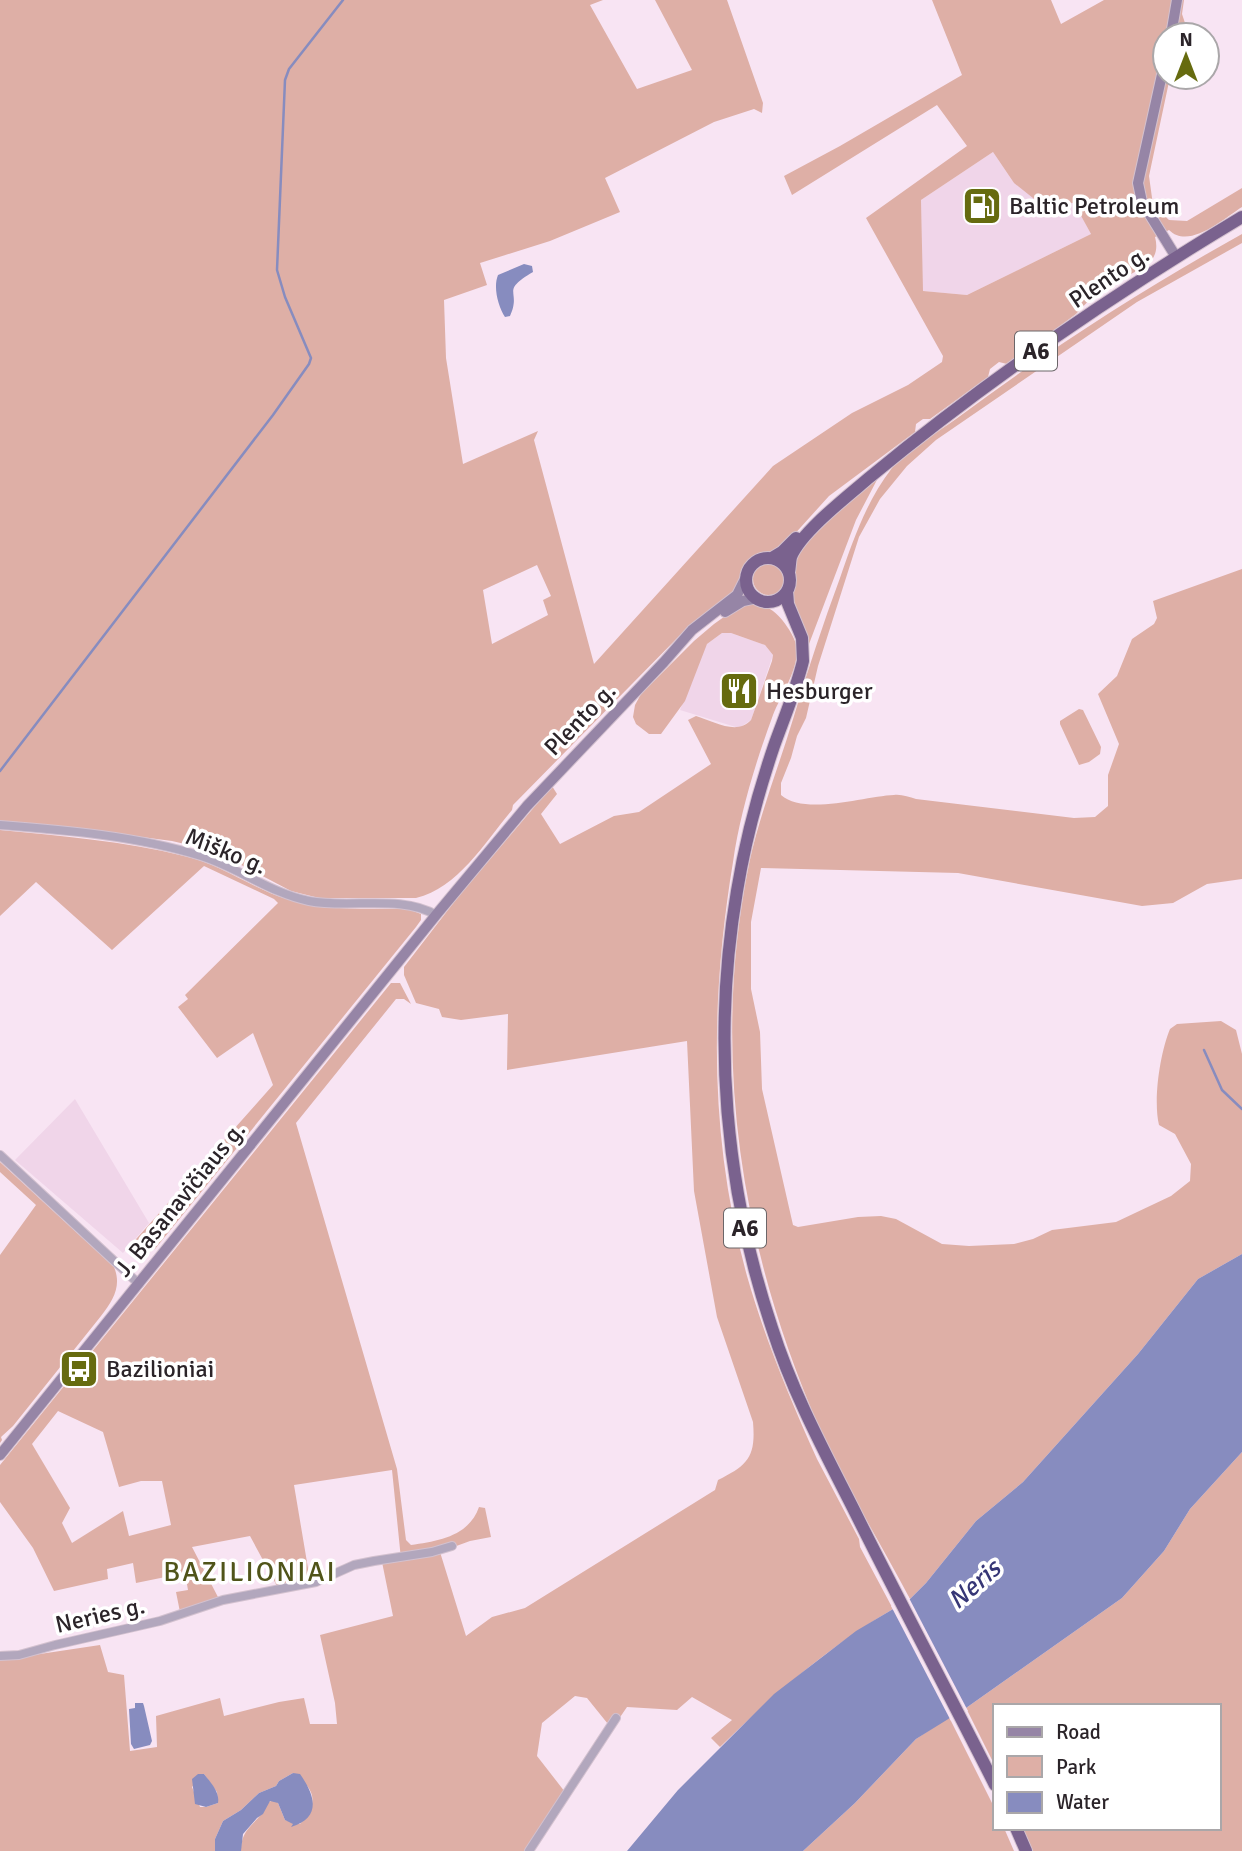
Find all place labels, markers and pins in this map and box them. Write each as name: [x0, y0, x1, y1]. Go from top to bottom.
fuel station icon: Baltic Petroleum: [961, 185, 1003, 227]
place label: Baltic Petroleum: [1009, 191, 1179, 221]
restaurant icon: Hesburger: [718, 670, 760, 712]
place label: Hesburger: [766, 676, 873, 706]
bus stop icon: Bazilioniai: [58, 1348, 100, 1390]
place label: Bazilioniai: [106, 1354, 214, 1384]

